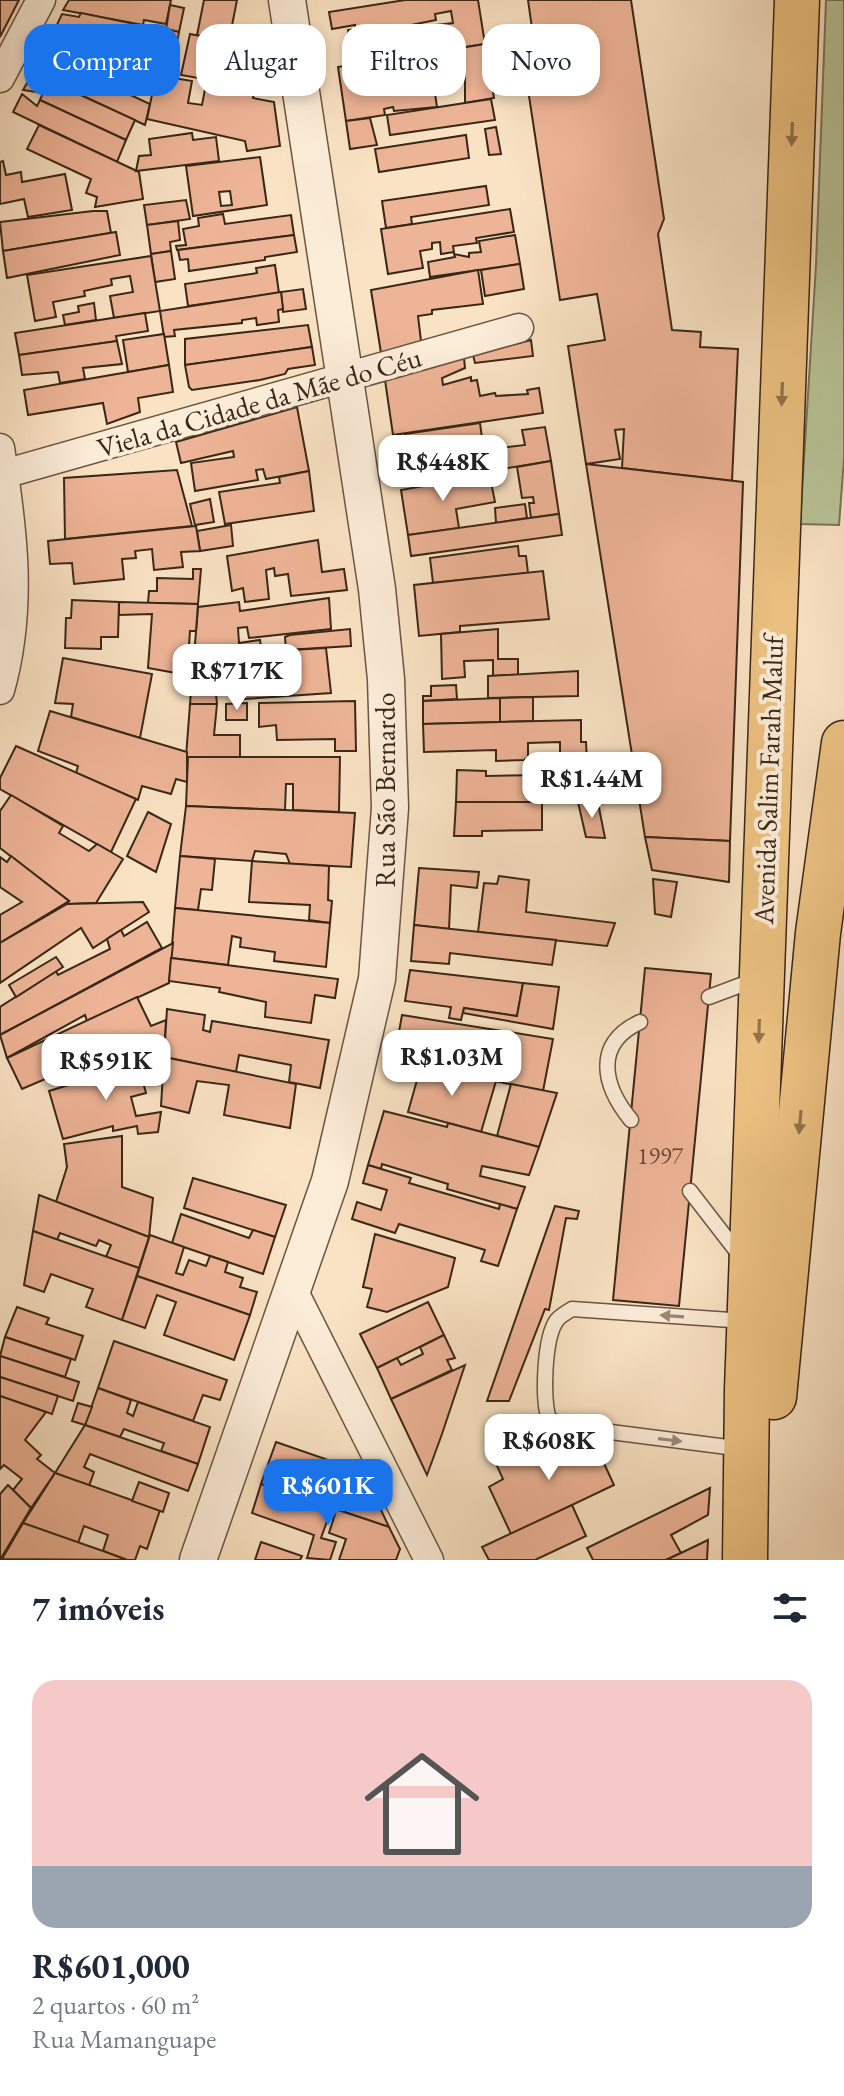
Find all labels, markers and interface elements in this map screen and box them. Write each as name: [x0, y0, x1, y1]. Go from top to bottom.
chip: Comprar: [24, 24, 180, 96]
chip: Alugar: [196, 24, 326, 96]
chip: Filtros: [342, 24, 466, 96]
chip: Novo: [482, 24, 600, 96]
one-way arrow: [785, 122, 798, 147]
street label: Viela da Cidade da Mãe do Céu: [93, 338, 426, 466]
one-way arrow: [775, 382, 788, 407]
pin: R$448K: [378, 435, 508, 503]
text: R$448K: [397, 444, 489, 478]
street label: Avenida Salim Farah Maluf: [745, 632, 791, 926]
pin: R$717K: [172, 644, 302, 712]
text: R$717K: [191, 653, 283, 687]
street label: Rua São Bernardo: [367, 692, 403, 888]
pin: R$1.44M: [518, 752, 666, 820]
text: R$1.44M: [540, 761, 644, 795]
one-way arrow: [753, 1019, 766, 1044]
pin: R$1.03M: [378, 1030, 526, 1098]
pin: R$591K: [41, 1034, 171, 1102]
text: R$1.03M: [400, 1039, 504, 1073]
text: R$591K: [60, 1043, 152, 1077]
one-way arrow: [793, 1110, 806, 1135]
house number: 1997: [637, 1140, 684, 1171]
one-way arrow: [659, 1309, 684, 1322]
pin: R$608K: [484, 1414, 614, 1482]
text: R$608K: [503, 1423, 595, 1457]
one-way arrow: [658, 1434, 683, 1447]
pin: R$601K: [263, 1459, 393, 1527]
text: R$601K: [282, 1468, 374, 1502]
text: 7 imóveis: [32, 1586, 164, 1630]
icon: filters: [768, 1586, 812, 1630]
icon: home: [350, 1732, 494, 1876]
text: R$601,000: [32, 1944, 190, 1988]
text: 2 quartos · 60 m²: [32, 1988, 199, 2022]
text: Rua Mamanguape: [32, 2022, 216, 2056]

